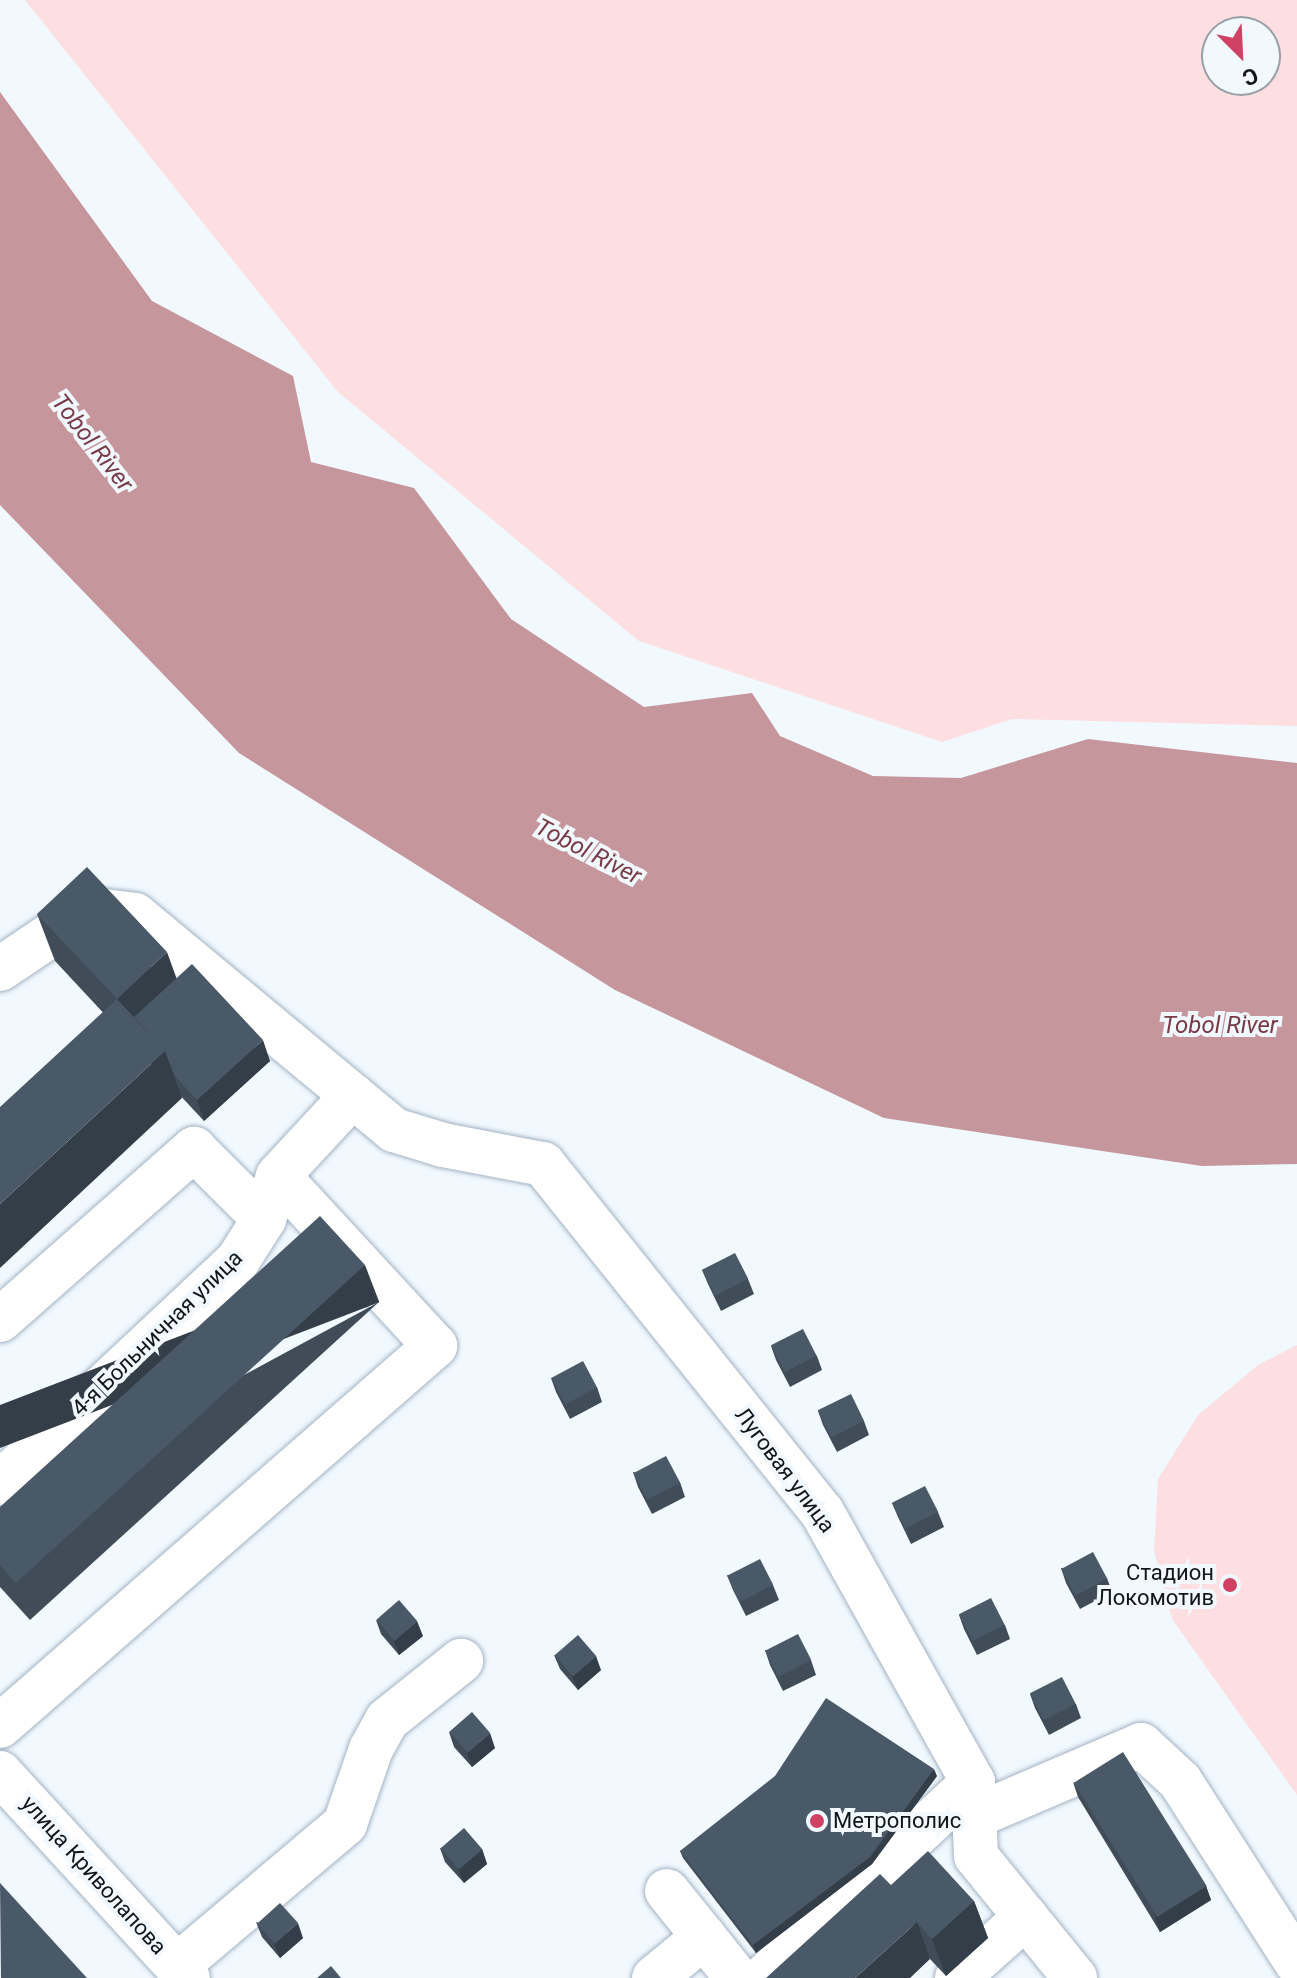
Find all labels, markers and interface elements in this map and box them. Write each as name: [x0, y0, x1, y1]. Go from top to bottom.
north arrow: [1201, 16, 1281, 96]
text: С: [1238, 62, 1262, 91]
water label: Tobol River: [45, 389, 139, 497]
water label: Tobol River: [530, 813, 646, 891]
water label: Tobol River: [1162, 1012, 1278, 1040]
street label: 4-я Больничная улица: [66, 1245, 248, 1421]
street label: Луговая улица: [729, 1402, 841, 1538]
place label: Стадион Локомотив: [1097, 1559, 1214, 1610]
marker: Стадион Локомотив: [1221, 1576, 1239, 1594]
street label: улица Криволапова: [16, 1790, 172, 1960]
place label: Метрополис: [833, 1808, 961, 1834]
marker: Метрополис: [808, 1812, 826, 1830]

